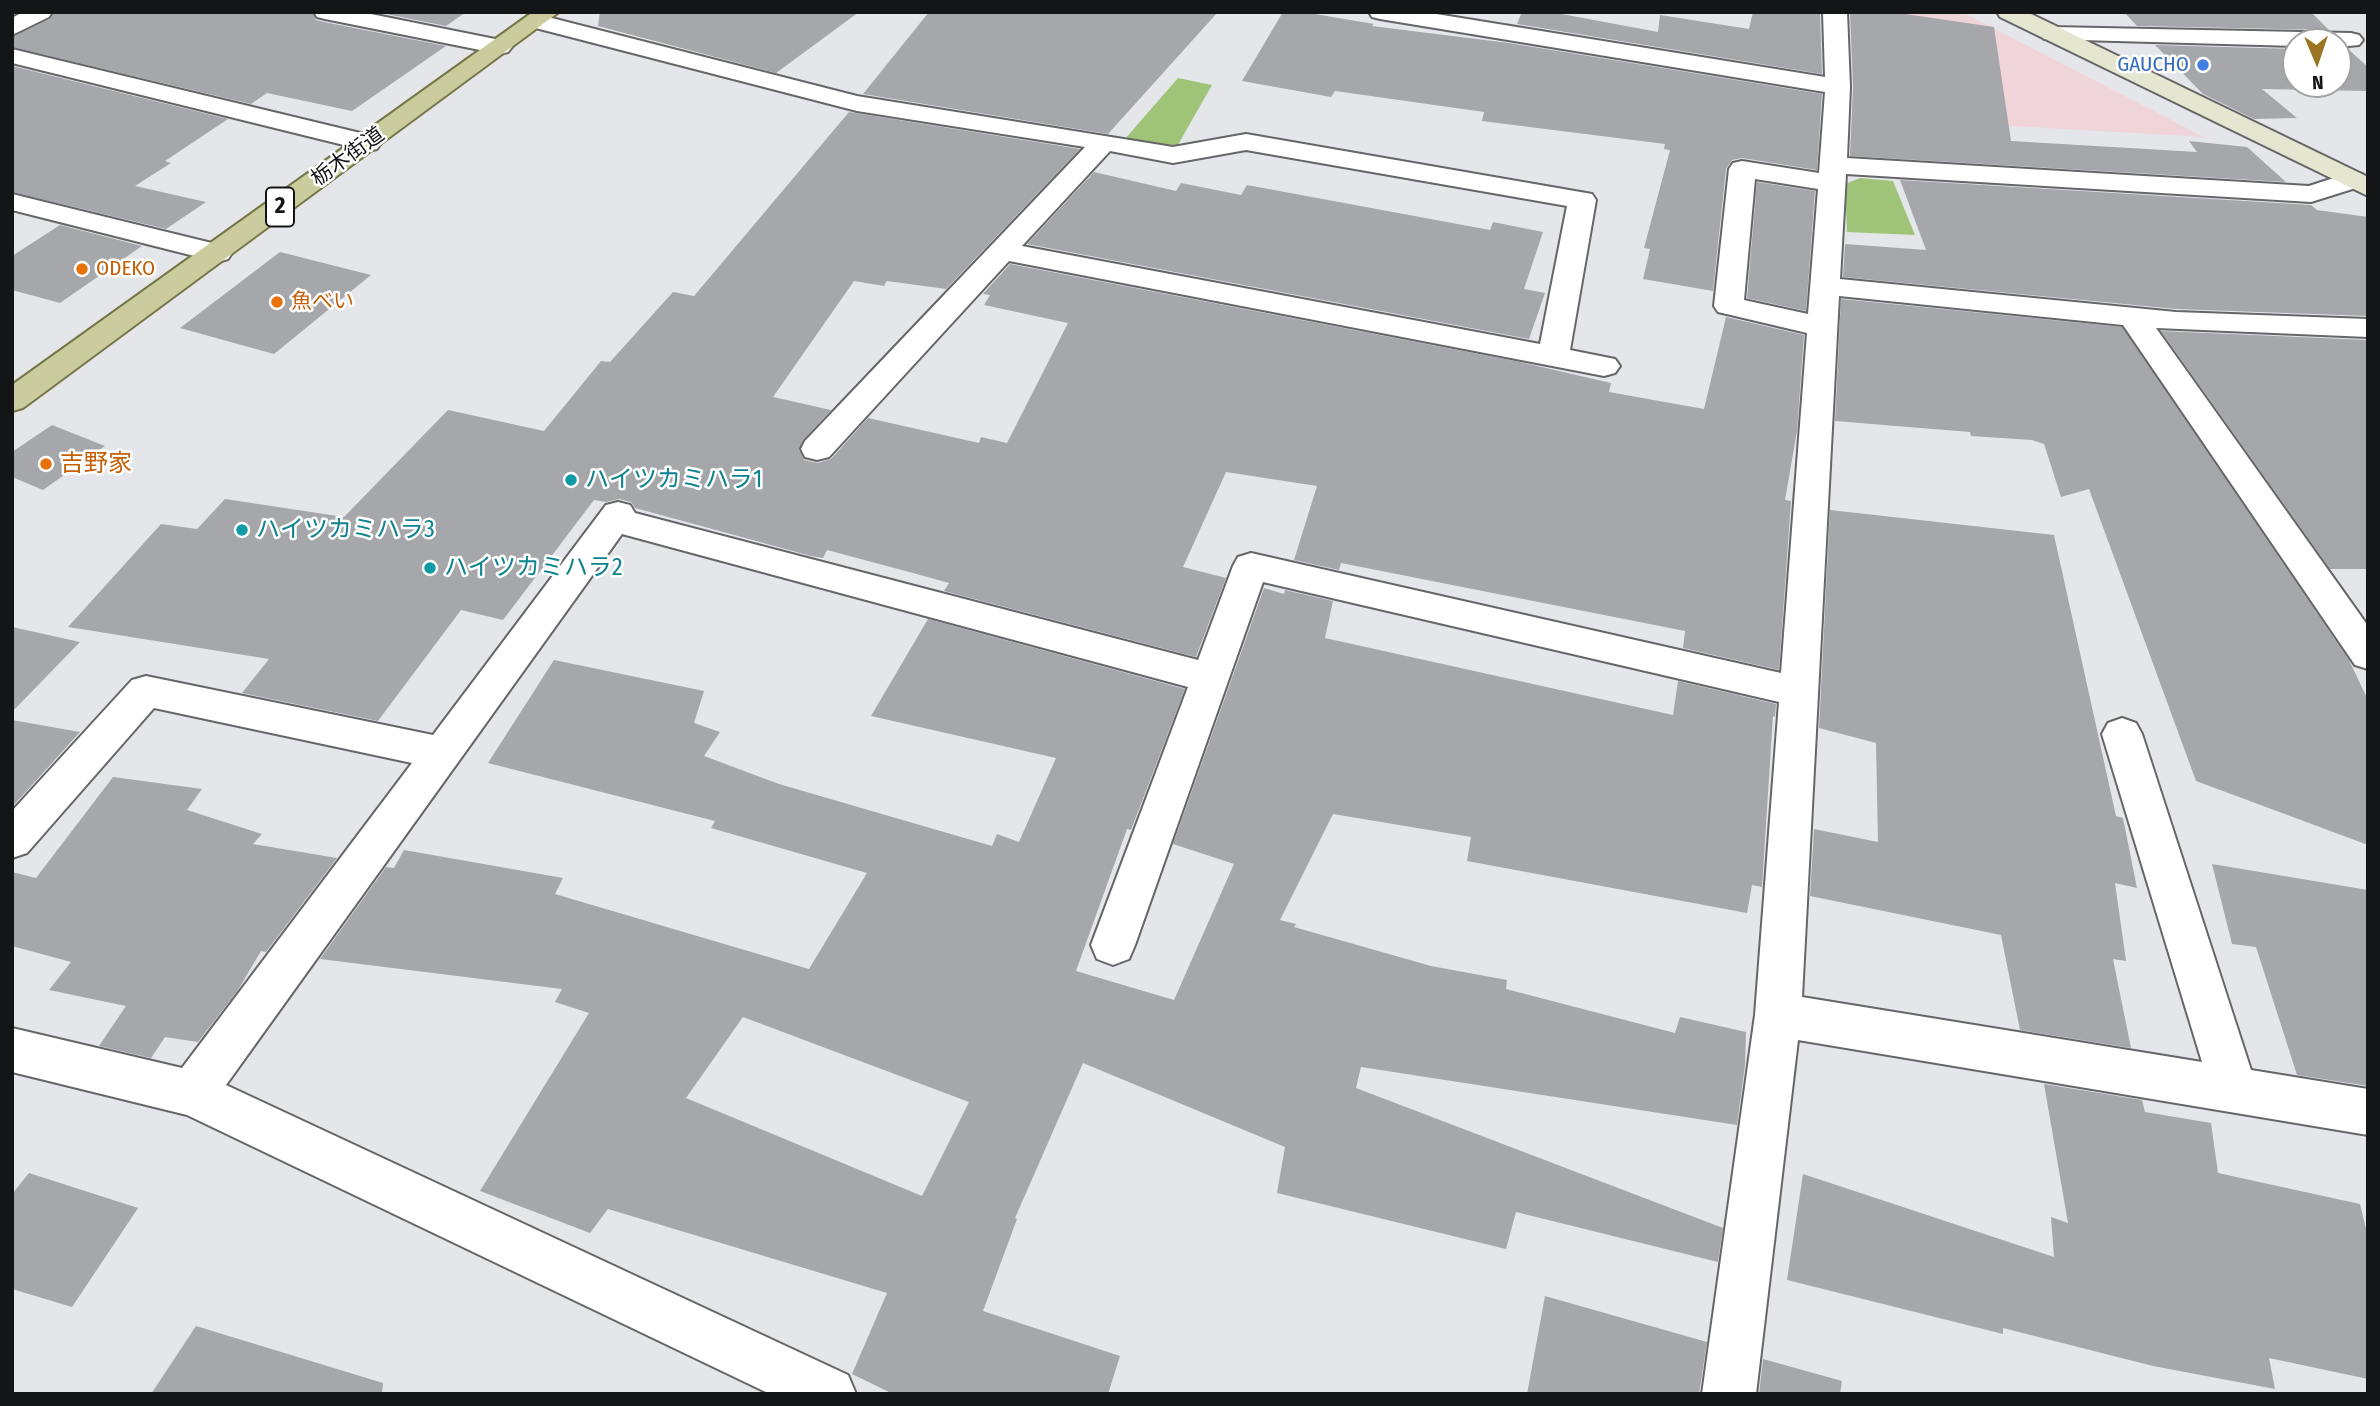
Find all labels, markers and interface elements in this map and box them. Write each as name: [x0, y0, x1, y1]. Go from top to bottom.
north arrow: [2282, 28, 2352, 98]
place label: GAUCHO: [2117, 52, 2189, 78]
marker: GAUCHO: [2195, 57, 2211, 73]
text: N: [2312, 71, 2324, 94]
street label: 栃木街道: [307, 122, 389, 192]
road number: 2: [266, 188, 294, 227]
place label: ODEKO: [96, 256, 155, 282]
marker: ODEKO: [74, 261, 90, 277]
place label: 魚べい: [291, 289, 354, 315]
marker: 魚べい: [269, 294, 285, 310]
place label: 吉野家: [60, 450, 132, 478]
marker: 吉野家: [38, 456, 54, 472]
place label: ハイツカミハラ1: [585, 466, 762, 494]
marker: ハイツカミハラ1: [563, 472, 579, 488]
place label: ハイツカミハラ3: [256, 516, 435, 544]
marker: ハイツカミハラ3: [234, 522, 250, 538]
place label: ハイツカミハラ2: [444, 554, 623, 582]
marker: ハイツカミハラ2: [422, 560, 438, 576]

